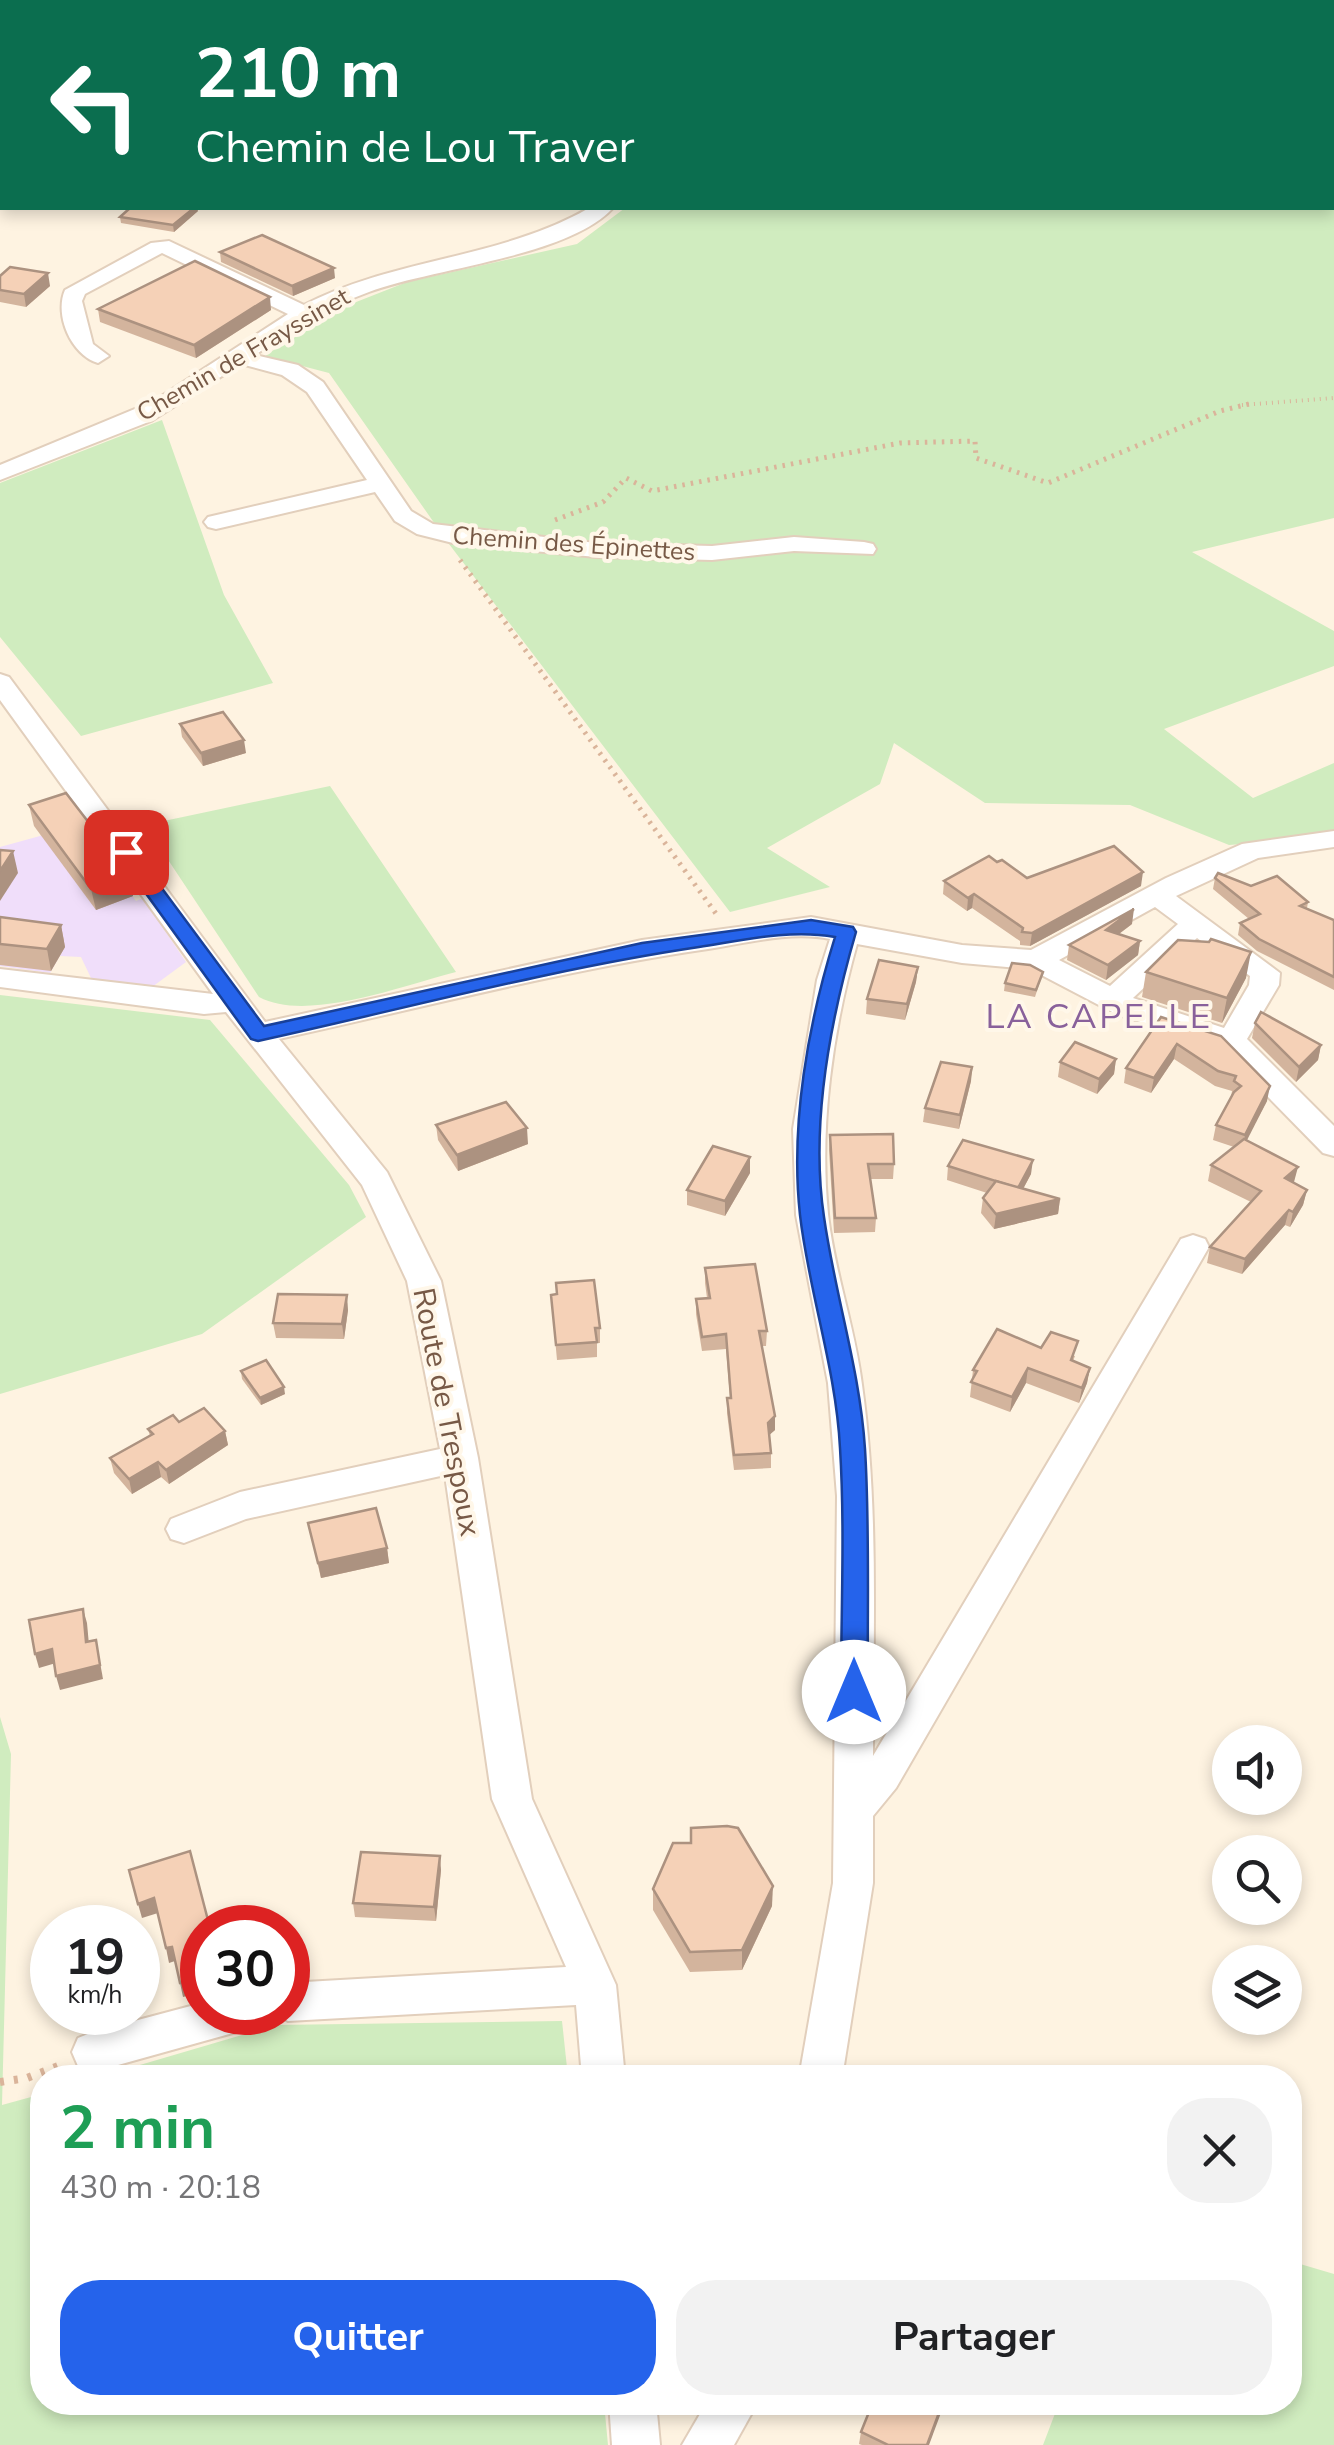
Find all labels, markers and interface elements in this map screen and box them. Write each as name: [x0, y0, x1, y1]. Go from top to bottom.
text: 210 m: [195, 26, 401, 122]
icon: left: [30, 40, 160, 170]
text: Chemin de Lou Traver: [195, 117, 635, 178]
street label: Chemin de Frayssinet: [131, 280, 356, 430]
street label: Chemin des Épinettes: [451, 519, 696, 569]
pin: [84, 810, 169, 895]
icon: arrive: [99, 825, 154, 880]
district label: LA CAPELLE: [985, 993, 1213, 1040]
street label: Route de Trespoux: [402, 1285, 491, 1540]
position arrow: [802, 1640, 906, 1744]
map controls: [1212, 1725, 1302, 2035]
button: sound: [1212, 1725, 1302, 1815]
button: search: [1212, 1835, 1302, 1925]
speed limit sign: 30: [180, 1905, 310, 2035]
text: 19: [65, 1923, 125, 1992]
button: layers: [1212, 1945, 1302, 2035]
text: km/h: [67, 1978, 123, 2012]
text: 2 min: [60, 2087, 215, 2169]
button: close: [1167, 2098, 1272, 2203]
text: 430 m · 20:18: [60, 2166, 261, 2209]
button: Quitter: [60, 2280, 656, 2395]
button: Partager: [676, 2280, 1272, 2395]

